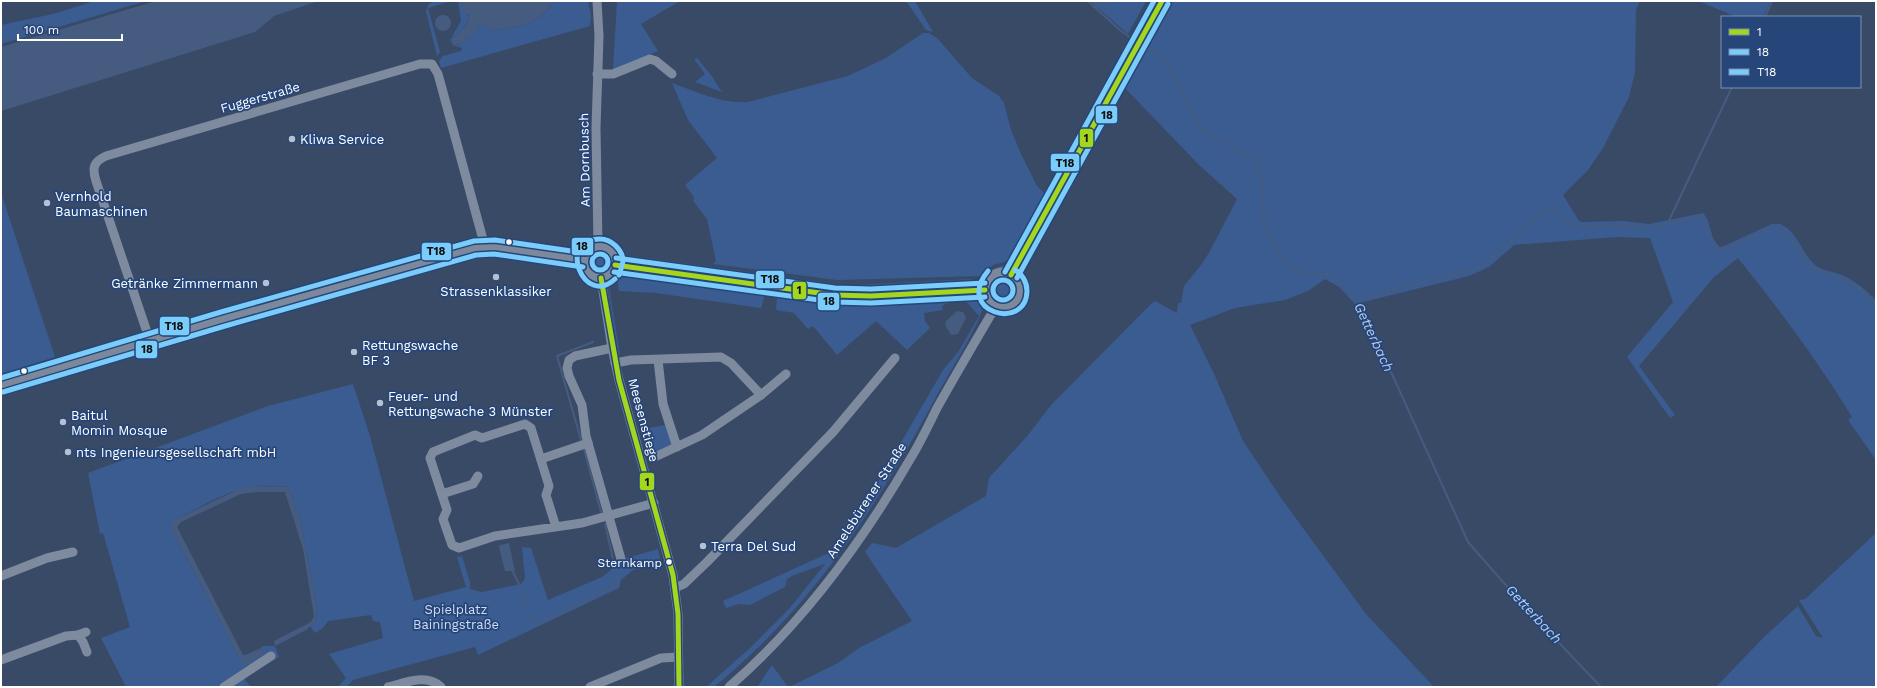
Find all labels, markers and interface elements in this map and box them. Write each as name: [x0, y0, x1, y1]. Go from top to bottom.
scale bar: [18, 16, 122, 42]
legend: [1721, 16, 1861, 88]
text: 100 m: [24, 23, 59, 37]
text: 1: [1757, 25, 1762, 39]
text: 18: [1757, 45, 1769, 59]
text: T18: [1757, 65, 1776, 79]
street label: Fuggerstraße: [219, 79, 302, 116]
line badge: 18: [1095, 105, 1118, 124]
text: 18: [1101, 109, 1113, 122]
street label: Am Dornbusch: [576, 113, 593, 207]
line badge: 1: [1079, 128, 1094, 148]
place label: Kliwa Service: [300, 132, 384, 147]
text: 1: [1084, 132, 1088, 145]
marker: Kliwa Service: [287, 134, 297, 144]
line badge: T18: [1050, 153, 1080, 172]
text: T18: [1056, 157, 1075, 170]
place label: Vernhold Baumaschinen: [55, 189, 148, 219]
marker: Vernhold Baumaschinen: [42, 198, 52, 208]
unlabelled marker: [504, 237, 514, 247]
line badge: 18: [571, 237, 594, 256]
text: 18: [576, 240, 588, 253]
line badge: T18: [421, 242, 452, 261]
text: T18: [427, 245, 446, 258]
line badge: T18: [755, 270, 785, 289]
marker: Strassenklassiker: [491, 272, 501, 282]
text: T18: [761, 273, 780, 286]
place label: Getränke Zimmermann: [111, 276, 258, 291]
marker: Getränke Zimmermann: [261, 278, 271, 288]
line badge: 1: [792, 281, 807, 300]
place label: Strassenklassiker: [440, 284, 552, 299]
text: 1: [797, 284, 801, 297]
line badge: 18: [817, 292, 840, 311]
text: 18: [823, 295, 835, 308]
water label: Getterbach: [1351, 300, 1397, 374]
line badge: T18: [159, 316, 190, 336]
text: T18: [165, 320, 184, 333]
place label: Rettungswache BF 3: [362, 338, 458, 368]
line badge: 18: [135, 340, 158, 359]
text: 18: [141, 343, 153, 356]
marker: Rettungswache BF 3: [349, 347, 359, 357]
unlabelled marker: [19, 366, 29, 376]
street label: Meesenstiege: [625, 377, 662, 464]
place label: Feuer- und Rettungswache 3 Münster: [388, 389, 553, 419]
marker: Feuer- und Rettungswache 3 Münster: [375, 398, 385, 408]
place label: Baitul Momin Mosque: [71, 408, 167, 438]
marker: Baitul Momin Mosque: [58, 417, 68, 427]
street label: Amelsbürener Straße: [823, 440, 909, 561]
place label: nts Ingenieursgesellschaft mbH: [76, 445, 276, 460]
marker: nts Ingenieursgesellschaft mbH: [63, 447, 73, 457]
line badge: 1: [639, 472, 655, 491]
text: 1: [645, 476, 649, 489]
place label: Terra Del Sud: [711, 539, 796, 554]
marker: Terra Del Sud: [698, 541, 708, 551]
place label: Sternkamp: [598, 556, 662, 570]
marker: Sternkamp: [664, 557, 674, 567]
water label: Getterbach: [1503, 581, 1565, 647]
park label: Spielplatz Bainingstraße: [413, 602, 499, 632]

